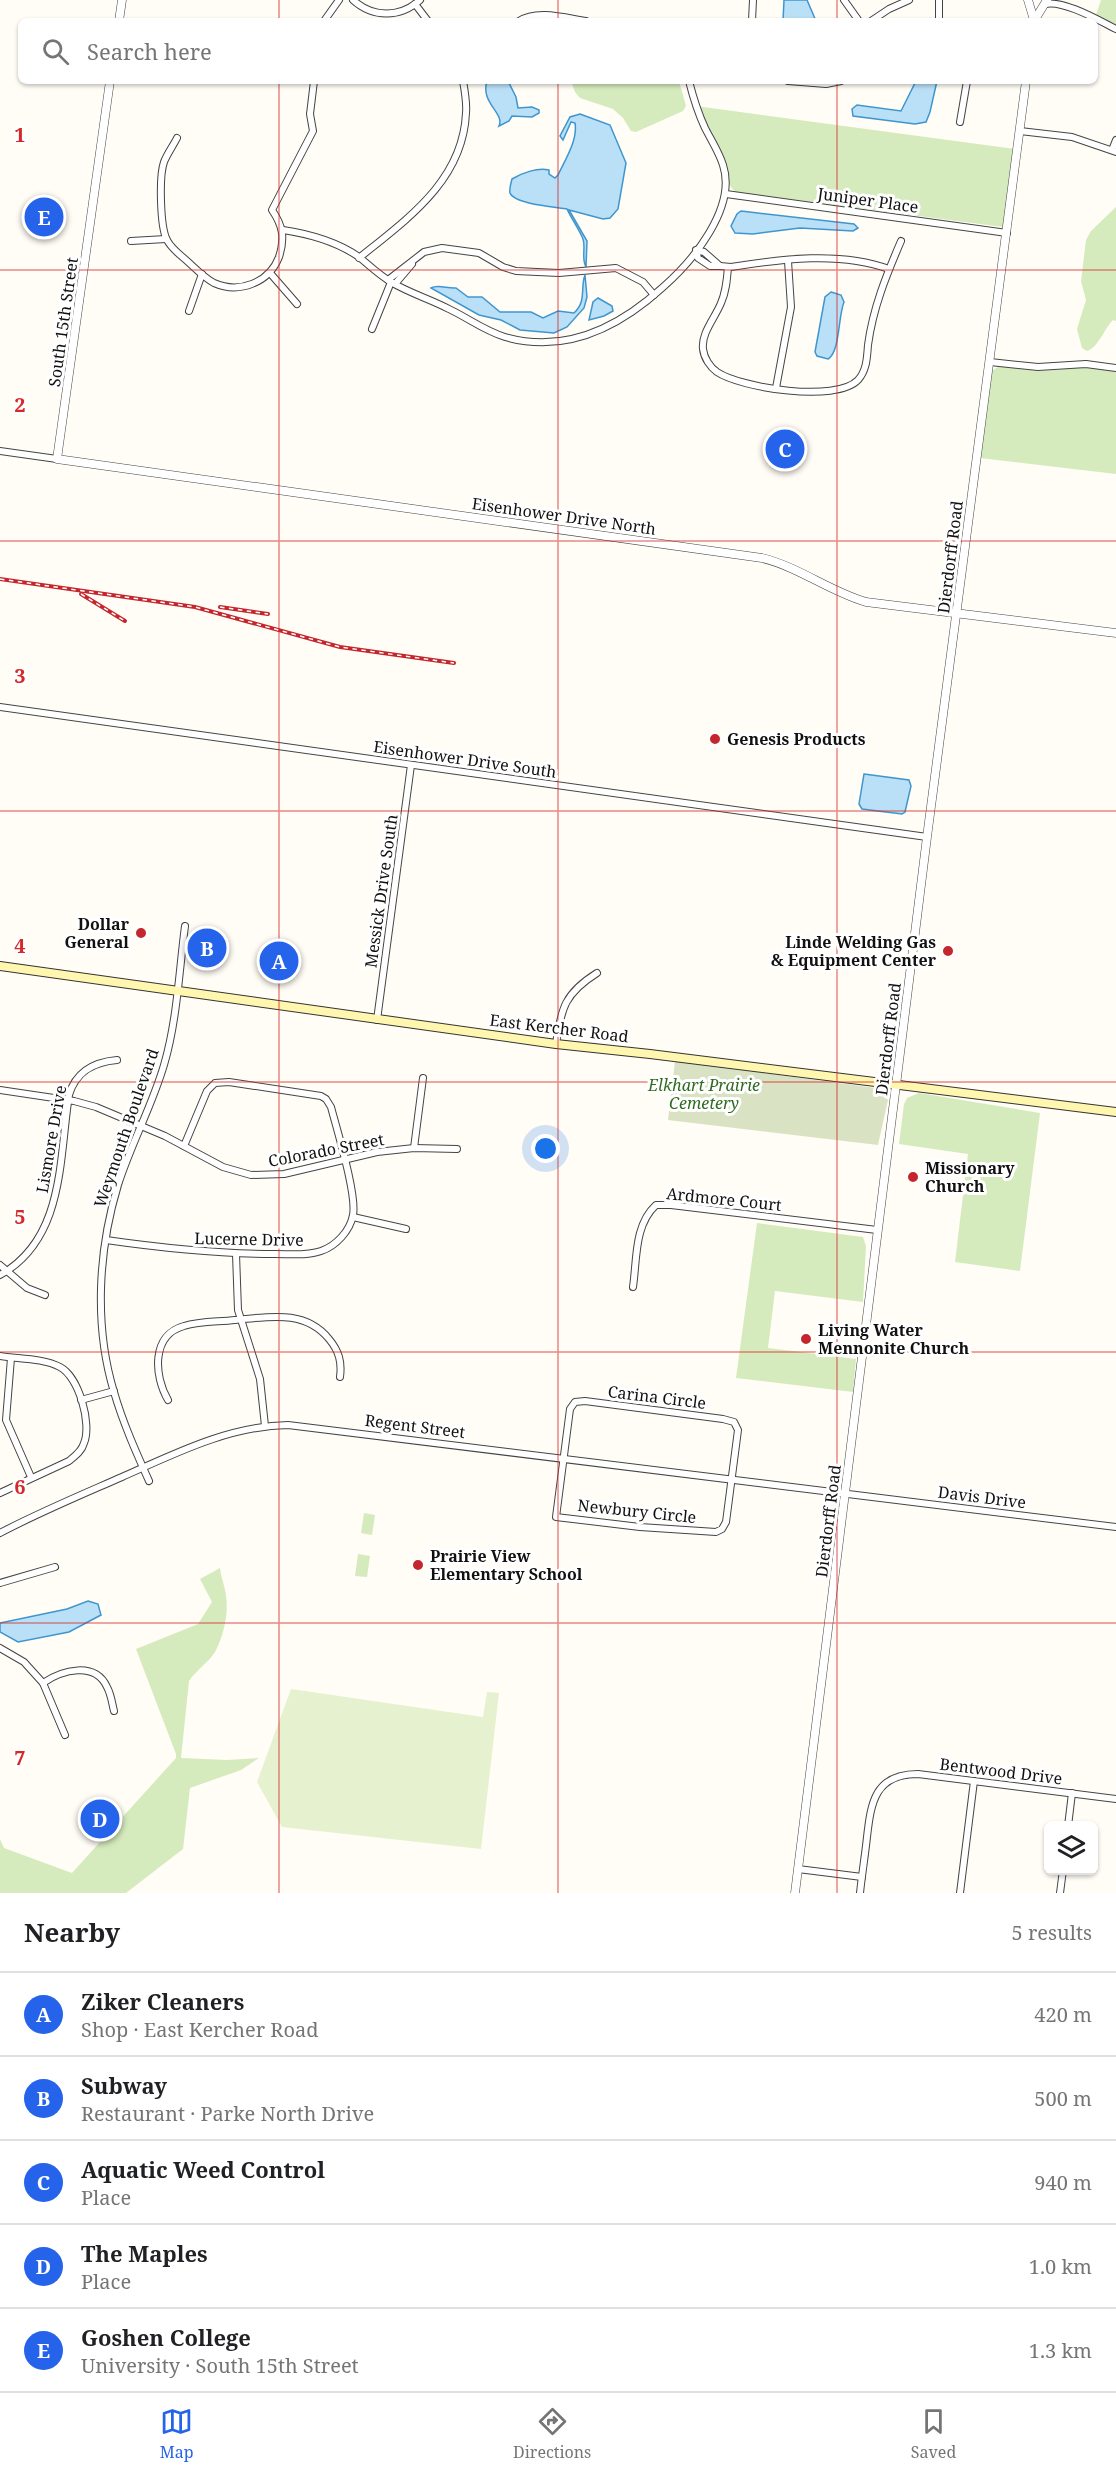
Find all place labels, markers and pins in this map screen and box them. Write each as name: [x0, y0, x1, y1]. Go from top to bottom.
pin: E: [24, 194, 63, 240]
pin: C: [766, 426, 804, 472]
place label: Genesis Products: [727, 728, 866, 750]
marker: Genesis Products: [708, 732, 722, 746]
place label: Dollar General: [64, 913, 130, 953]
marker: Dollar General: [134, 926, 148, 940]
pin: B: [188, 926, 226, 970]
place label: Linde Welding Gas & Equipment Center: [771, 931, 937, 971]
pin: A: [260, 938, 298, 984]
marker: Linde Welding Gas & Equipment Center: [941, 944, 955, 958]
place label: Missionary Church: [925, 1157, 1015, 1197]
marker: Missionary Church: [906, 1170, 920, 1184]
place label: Living Water Mennonite Church: [818, 1319, 969, 1359]
marker: Living Water Mennonite Church: [799, 1332, 813, 1346]
place label: Prairie View Elementary School: [430, 1545, 583, 1585]
marker: Prairie View Elementary School: [411, 1558, 425, 1572]
pin: D: [80, 1796, 120, 1842]

